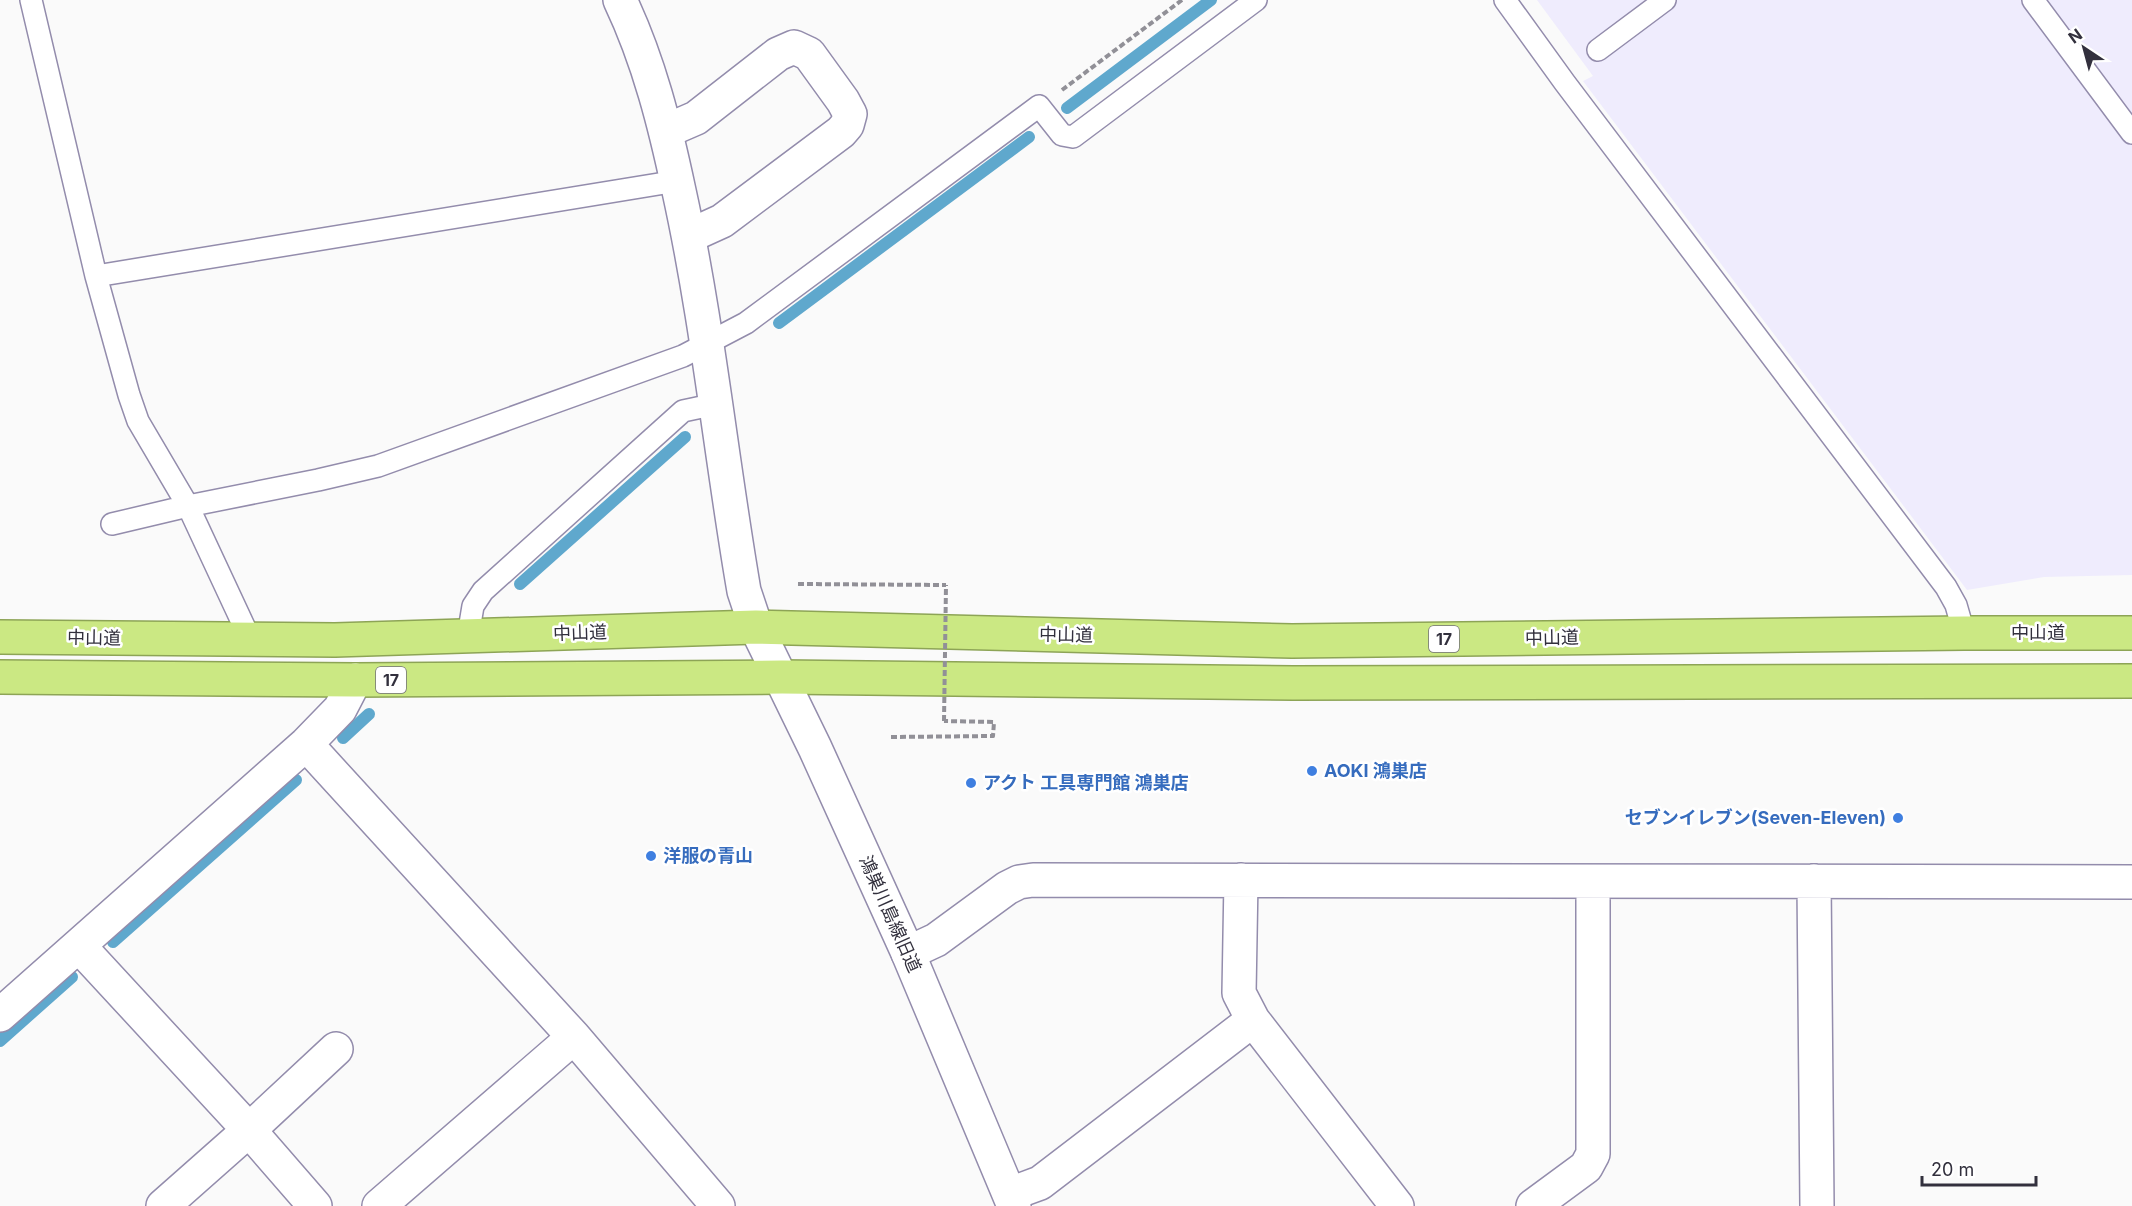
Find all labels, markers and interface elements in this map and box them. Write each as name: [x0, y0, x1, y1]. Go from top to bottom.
north arrow: [2054, 18, 2114, 78]
text: N: [2064, 24, 2086, 48]
street label: 中山道: [553, 621, 607, 644]
street label: 中山道: [2011, 622, 2065, 643]
street label: 中山道: [1039, 624, 1093, 645]
road number: 17: [1429, 626, 1459, 652]
street label: 中山道: [67, 627, 121, 648]
street label: 中山道: [1525, 627, 1579, 648]
road number: 17: [376, 667, 406, 693]
place label: AOKI 鴻巣店: [1324, 760, 1427, 781]
marker: AOKI 鴻巣店: [1305, 764, 1319, 778]
place label: アクト 工具専門館 鴻巣店: [983, 772, 1189, 793]
marker: アクト 工具専門館 鴻巣店: [964, 776, 978, 790]
place label: セブンイレブン(Seven-Eleven): [1625, 807, 1886, 828]
marker: セブンイレブン(Seven-Eleven): [1891, 811, 1905, 825]
place label: 洋服の青山: [663, 845, 753, 866]
marker: 洋服の青山: [644, 849, 658, 863]
street label: 鴻巣川島線旧道: [855, 852, 926, 976]
scale bar: [1922, 1149, 2036, 1187]
text: 20 m: [1931, 1159, 1974, 1180]

